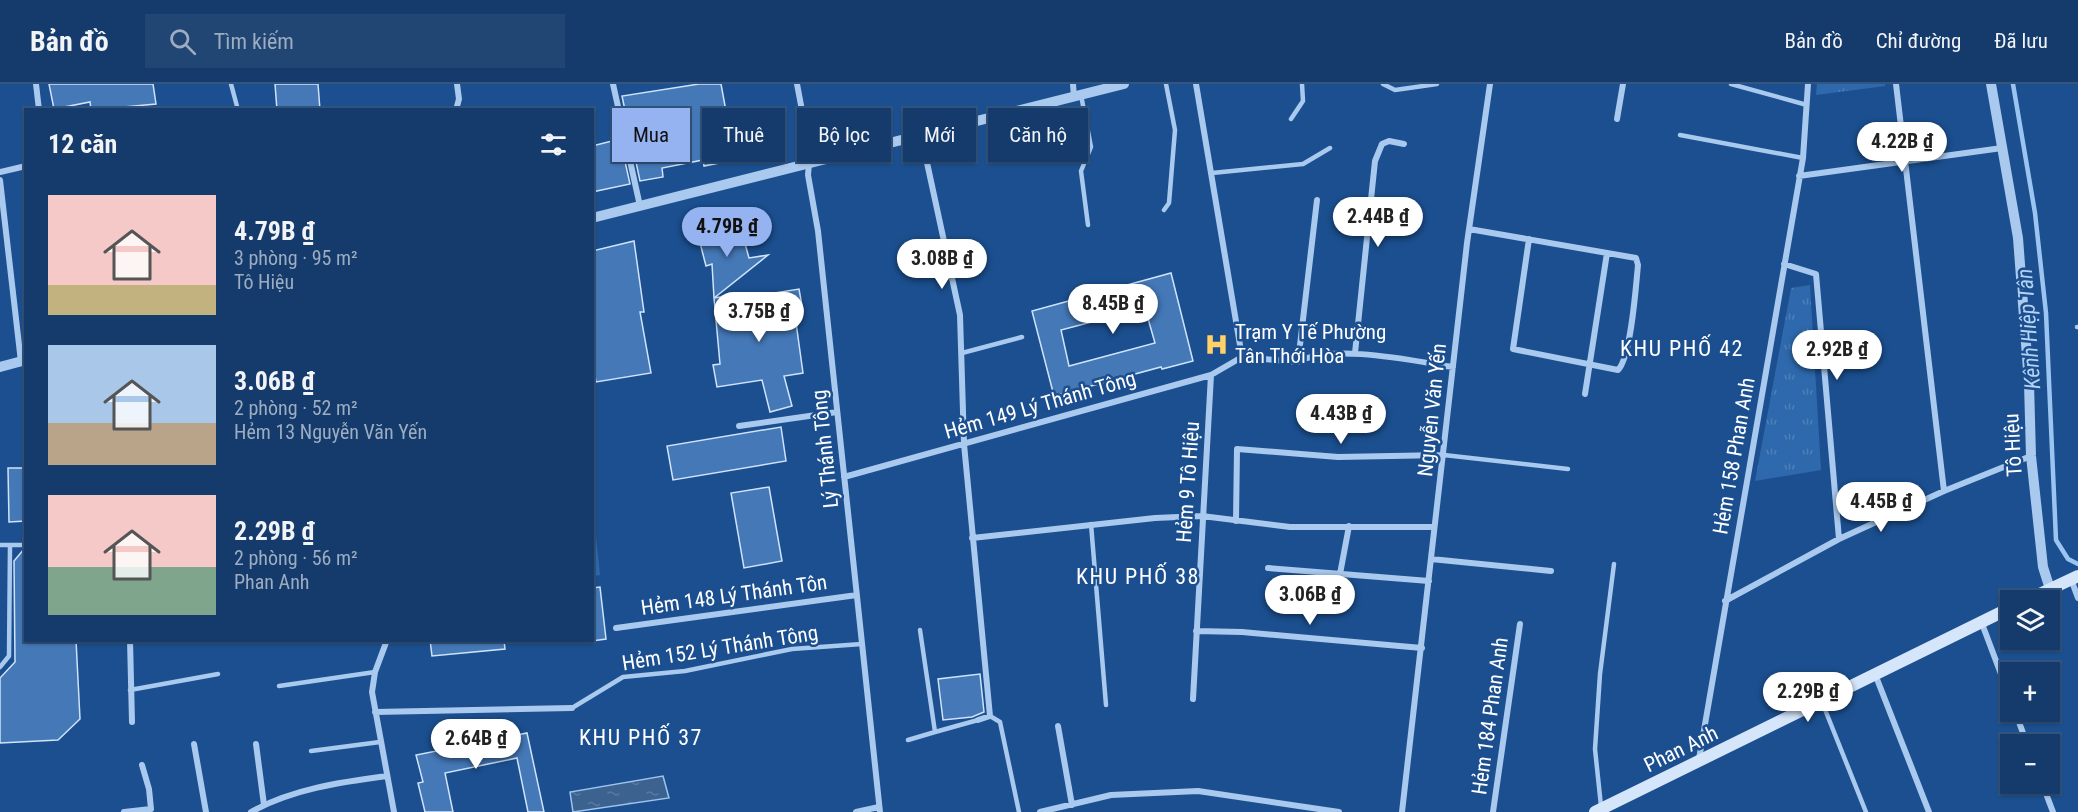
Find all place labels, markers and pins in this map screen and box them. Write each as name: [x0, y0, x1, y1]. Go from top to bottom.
pin: 4.22B ₫: [1847, 122, 1957, 173]
pin: 2.44B ₫: [1323, 197, 1433, 248]
pin: 4.79B ₫: [672, 207, 782, 258]
pin: 3.08B ₫: [887, 239, 997, 290]
pin: 8.45B ₫: [1058, 284, 1168, 335]
pin: 3.75B ₫: [704, 292, 814, 343]
place label: Trạm Y Tế Phường Tân Thới Hòa: [1235, 320, 1386, 368]
pin: 2.92B ₫: [1782, 330, 1892, 381]
hospital icon: Trạm Y Tế Phường Tân Thới Hòa: [1204, 331, 1230, 357]
pin: 4.43B ₫: [1286, 394, 1396, 445]
pin: 4.45B ₫: [1826, 482, 1936, 533]
pin: 3.06B ₫: [1255, 575, 1365, 626]
pin: 2.29B ₫: [1753, 672, 1863, 723]
pin: 2.64B ₫: [421, 719, 531, 770]

